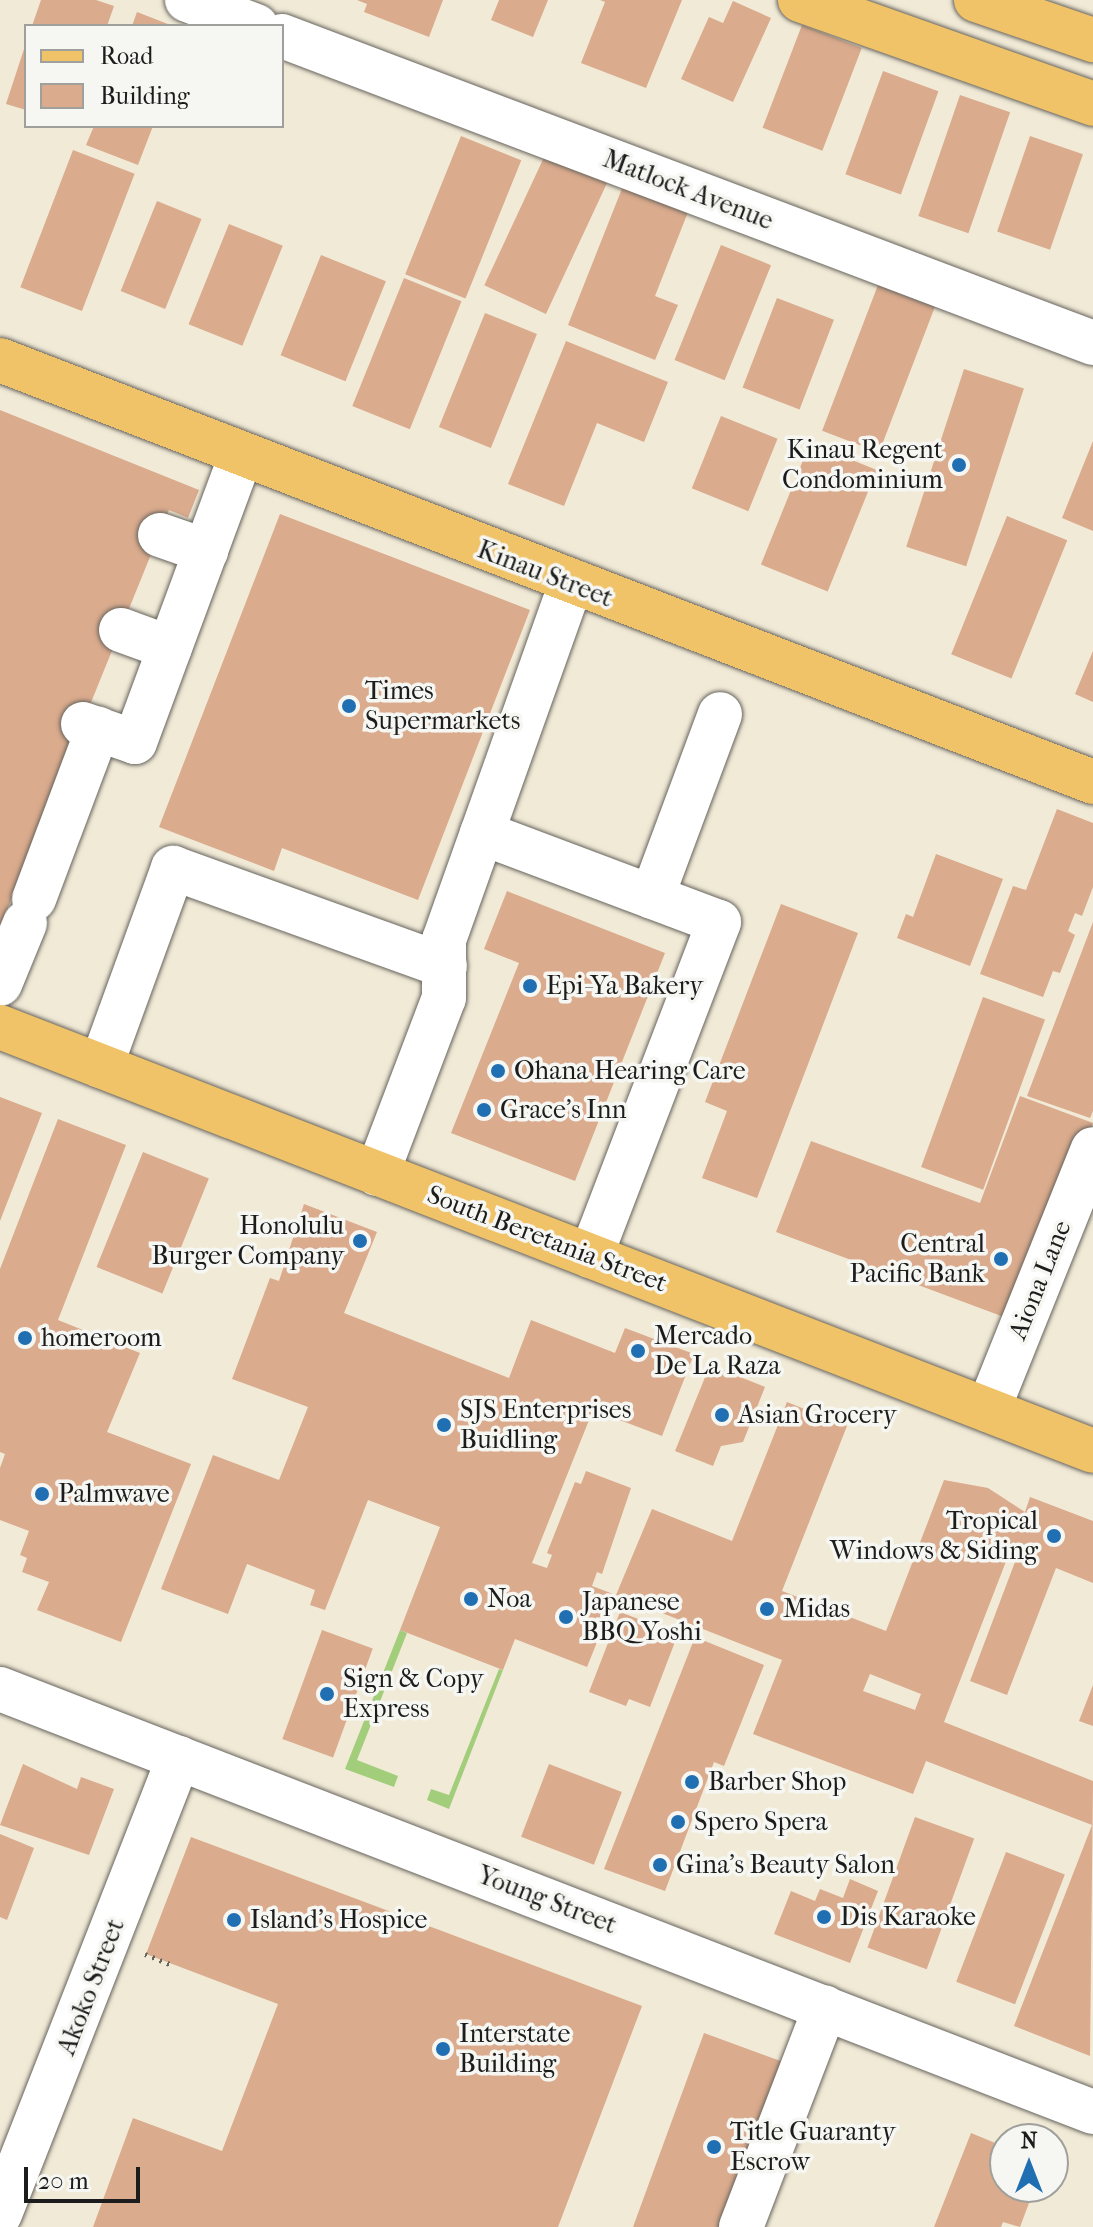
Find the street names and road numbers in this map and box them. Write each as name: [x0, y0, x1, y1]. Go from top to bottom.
street label: Matlock Avenue: [599, 143, 777, 237]
street label: Kinau Street: [473, 534, 617, 614]
street label: South Beretania Street: [423, 1179, 671, 1299]
street label: Aiona Lane: [1002, 1216, 1078, 1344]
street label: Young Street: [473, 1859, 621, 1941]
street label: Akoko Street: [51, 1915, 131, 2059]

